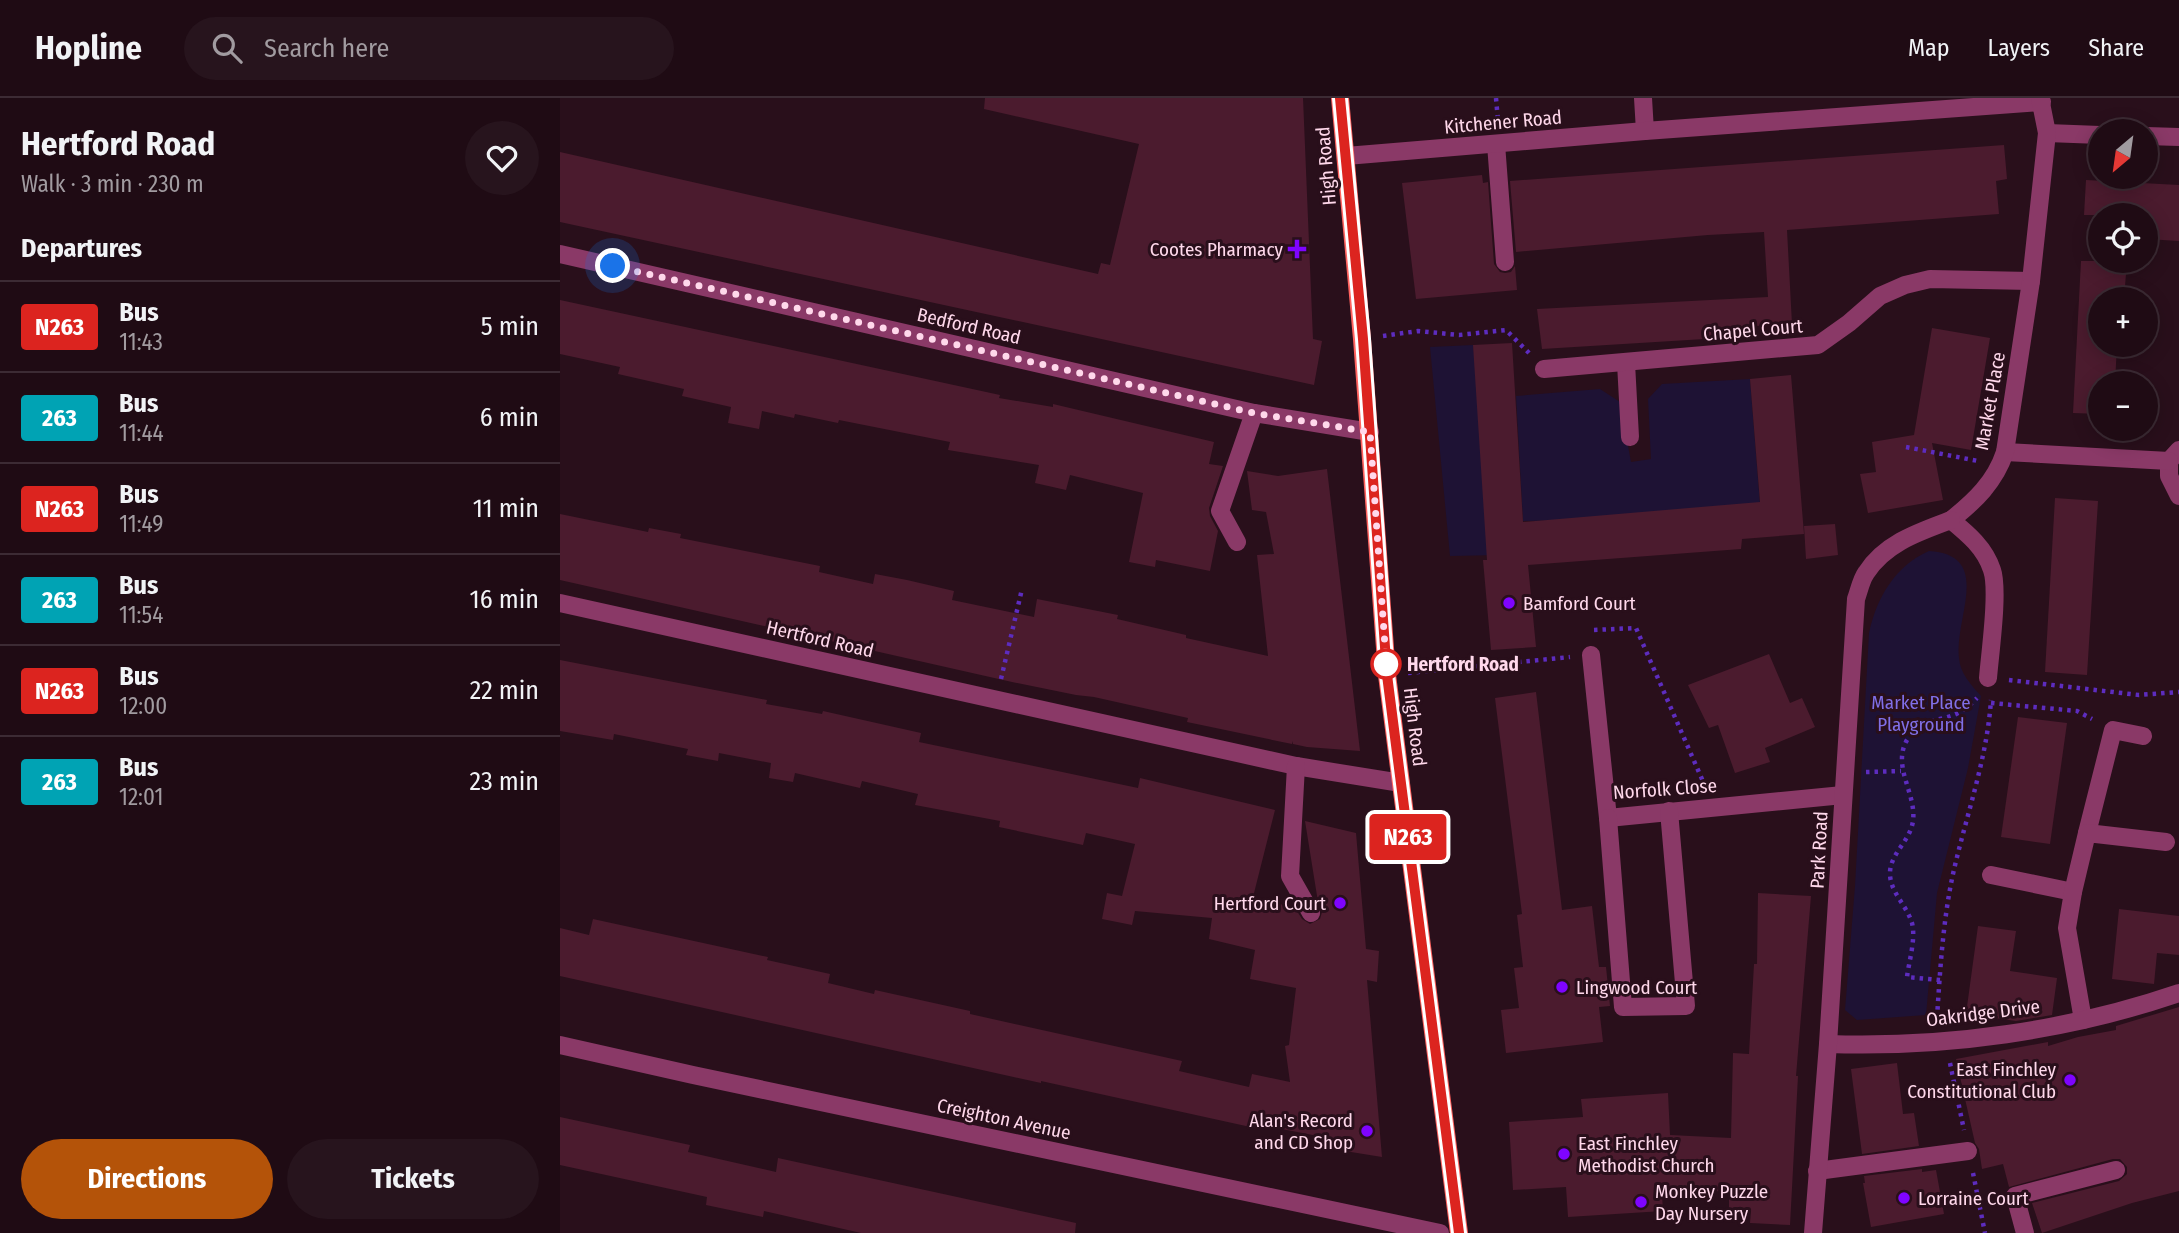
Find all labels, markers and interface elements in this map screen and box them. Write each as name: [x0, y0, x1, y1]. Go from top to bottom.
search box: [184, 17, 674, 80]
text: Hopline: [35, 28, 142, 68]
icon: search: [208, 29, 246, 67]
text: Search here: [264, 33, 389, 64]
text: Map: [1908, 34, 1950, 62]
text: Layers: [1988, 34, 2050, 62]
text: Share: [2088, 34, 2144, 62]
street label: Kitchener Road: [1443, 105, 1563, 139]
north arrow: [2088, 119, 2158, 189]
map controls: [2088, 119, 2158, 441]
button: heart: [465, 121, 539, 195]
text: Hertford Road: [21, 124, 215, 164]
street label: High Road: [1311, 126, 1341, 206]
text: Walk · 3 min · 230 m: [21, 170, 204, 198]
button: locate: [2088, 203, 2158, 273]
text: Departures: [21, 233, 142, 264]
place label: Cootes Pharmacy: [1150, 238, 1284, 261]
marker: Cootes Pharmacy: [1289, 241, 1305, 257]
your location: [595, 248, 630, 283]
button: +: [2088, 287, 2158, 357]
text: Bus: [119, 297, 159, 328]
street label: Bedford Road: [915, 303, 1023, 349]
text: 5 min: [481, 311, 539, 342]
text: N263: [35, 313, 84, 341]
street label: Chapel Court: [1702, 314, 1804, 346]
text: 11:43: [119, 328, 163, 356]
street label: Market Place: [1970, 350, 2010, 452]
button: −: [2088, 371, 2158, 441]
text: Bus: [119, 388, 158, 419]
text: 6 min: [480, 402, 539, 433]
text: 263: [42, 404, 77, 432]
text: 11:44: [119, 419, 164, 447]
text: Bus: [119, 479, 159, 510]
text: 11 min: [473, 493, 539, 524]
text: N263: [35, 495, 84, 523]
text: 11:49: [119, 510, 163, 538]
text: Bus: [119, 570, 158, 601]
text: 16 min: [470, 584, 539, 615]
text: 263: [42, 586, 77, 614]
place label: Bamford Court: [1523, 592, 1637, 615]
marker: Bamford Court: [1501, 595, 1517, 611]
text: 11:54: [119, 601, 163, 629]
street label: Hertford Road: [764, 615, 876, 663]
marker: Hertford Road: [1371, 649, 1401, 679]
place label: Hertford Road: [1407, 653, 1519, 676]
text: Bus: [119, 661, 159, 692]
text: 22 min: [470, 675, 539, 706]
text: N263: [35, 677, 84, 705]
street label: High Road: [1399, 686, 1431, 768]
park label: Market Place Playground: [1871, 691, 1971, 736]
text: 12:00: [119, 692, 167, 720]
text: Bus: [119, 752, 158, 783]
text: 23 min: [470, 766, 539, 797]
text: 263: [42, 768, 77, 796]
street label: Norfolk Close: [1612, 774, 1718, 804]
text: 12:01: [119, 783, 163, 811]
street label: Park Road: [1805, 811, 1833, 889]
line badge: N263: [1359, 814, 1457, 860]
text: N263: [1383, 823, 1433, 851]
place label: Hertford Court: [1214, 892, 1327, 915]
marker: Hertford Court: [1332, 895, 1348, 911]
place label: Lingwood Court: [1576, 976, 1698, 999]
marker: Lingwood Court: [1554, 979, 1570, 995]
street label: Oakridge Drive: [1925, 995, 2041, 1031]
place label: East Finchley Constitutional Club: [1907, 1058, 2057, 1103]
marker: East Finchley Constitutional Club: [2062, 1072, 2078, 1088]
street label: Creighton Avenue: [935, 1094, 1073, 1144]
place label: Alan's Record and CD Shop: [1249, 1109, 1353, 1154]
marker: Alan's Record and CD Shop: [1359, 1123, 1375, 1139]
place label: East Finchley Methodist Church: [1578, 1132, 1715, 1177]
button: Directions: [21, 1139, 273, 1219]
button: Tickets: [287, 1139, 539, 1219]
marker: East Finchley Methodist Church: [1556, 1146, 1572, 1162]
place label: Monkey Puzzle Day Nursery: [1655, 1180, 1768, 1225]
place label: Lorraine Court: [1918, 1187, 2029, 1210]
marker: Lorraine Court: [1896, 1190, 1912, 1206]
marker: Monkey Puzzle Day Nursery: [1633, 1194, 1649, 1210]

